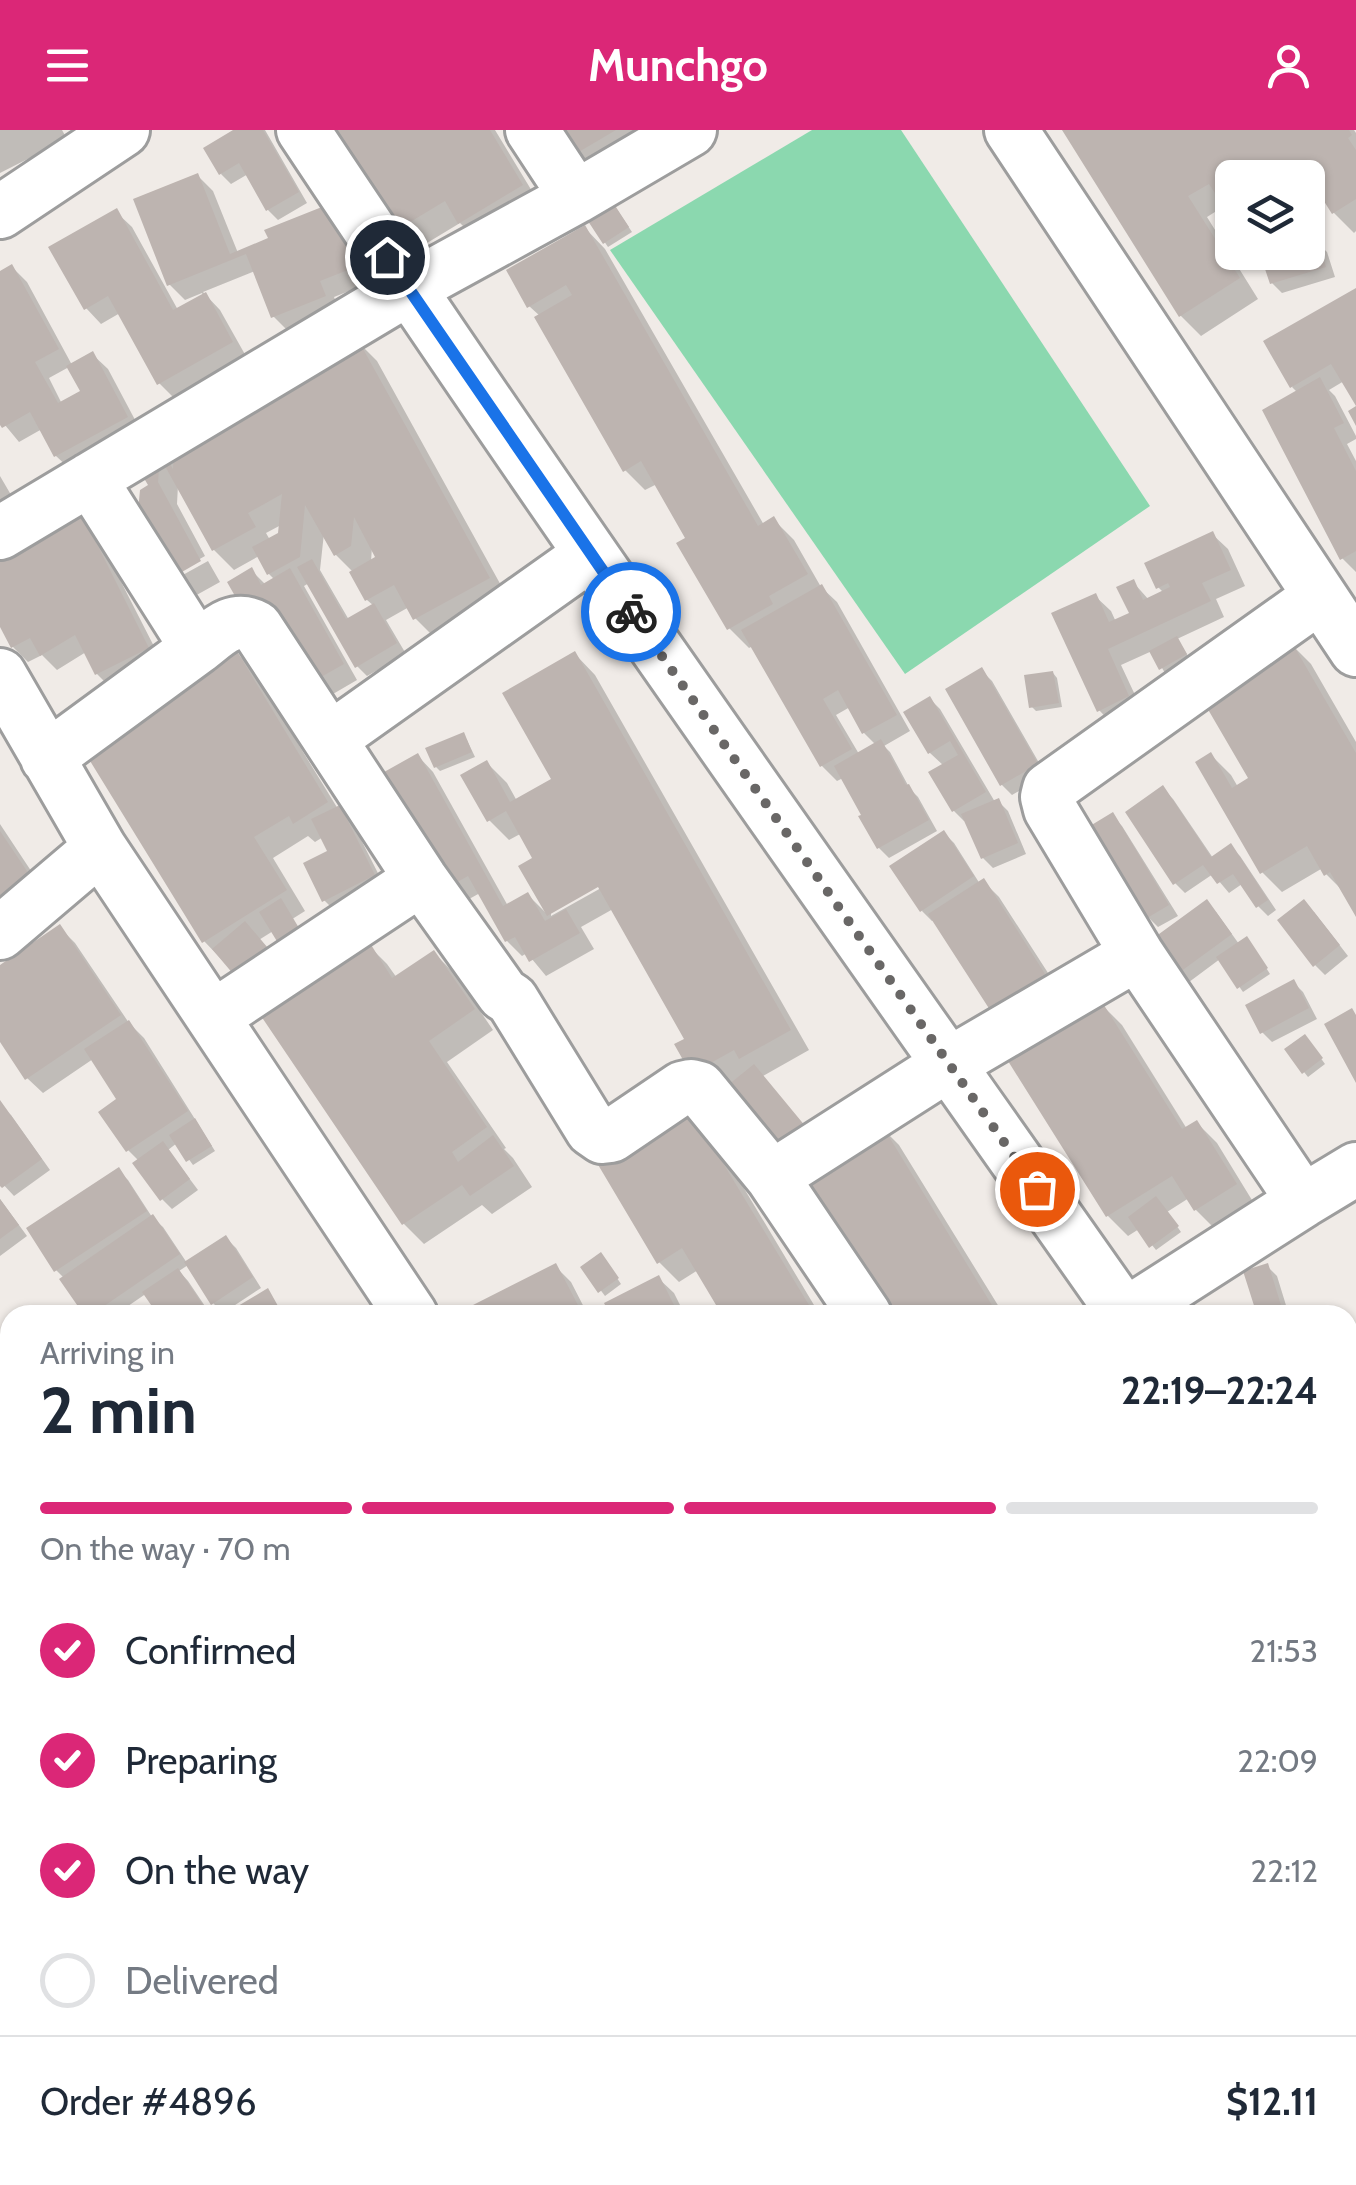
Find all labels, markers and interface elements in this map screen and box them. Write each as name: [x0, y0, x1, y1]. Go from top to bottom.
icon: menu: [40, 38, 95, 93]
text: Munchgo: [588, 38, 768, 92]
icon: person: [1261, 38, 1316, 93]
map controls: [1215, 160, 1325, 270]
button: layers: [1215, 160, 1325, 270]
pin: [345, 215, 430, 300]
icon: home: [360, 230, 415, 285]
courier: [581, 562, 681, 662]
icon: bike: [604, 585, 659, 640]
pin: [995, 1147, 1080, 1232]
icon: bag: [1010, 1162, 1065, 1217]
text: Arriving in: [40, 1333, 175, 1372]
text: 22:19–22:24: [1121, 1367, 1318, 1414]
text: 2 min: [40, 1370, 197, 1449]
text: On the way · 70 m: [40, 1529, 291, 1568]
icon: check: [40, 1623, 95, 1678]
text: Confirmed: [125, 1627, 296, 1674]
text: 21:53: [1250, 1631, 1318, 1670]
icon: check: [40, 1733, 95, 1788]
text: Preparing: [125, 1737, 277, 1784]
text: 22:09: [1237, 1741, 1318, 1780]
icon: check: [40, 1843, 95, 1898]
text: On the way: [125, 1847, 309, 1894]
text: 22:12: [1251, 1851, 1318, 1890]
text: Delivered: [125, 1957, 279, 2004]
text: Order #4896: [40, 2078, 257, 2125]
text: $12.11: [1226, 2078, 1318, 2125]

